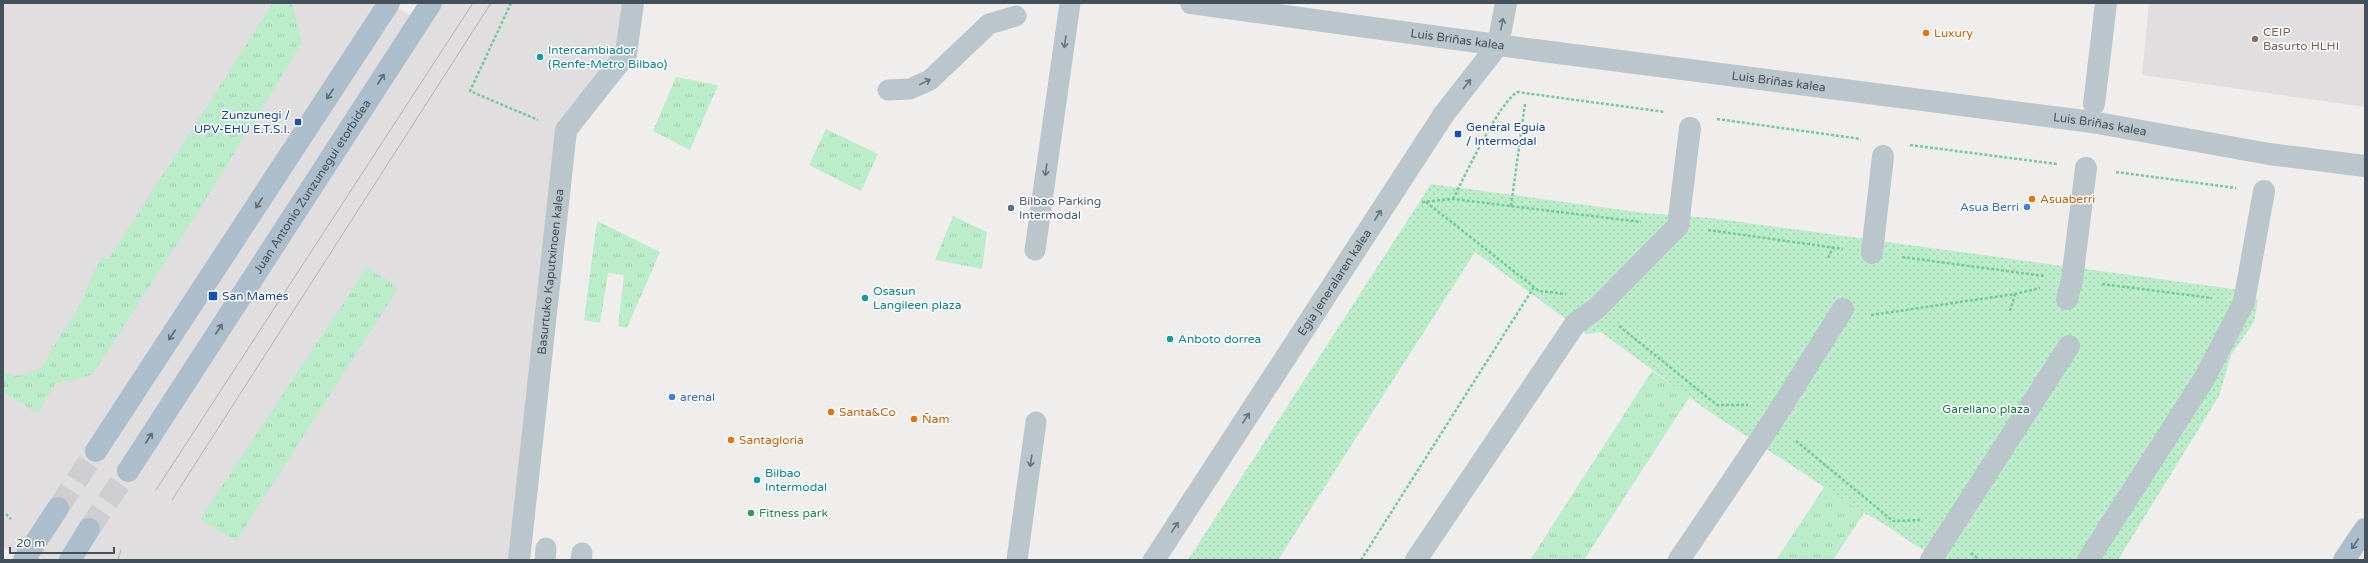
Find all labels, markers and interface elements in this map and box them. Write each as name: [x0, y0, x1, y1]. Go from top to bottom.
one-way arrow: [1498, 18, 1506, 31]
place label: CEIP Basurto HLHI: [2263, 25, 2339, 53]
street label: Luis Briñas kalea: [1410, 26, 1505, 53]
place label: Luxury: [1934, 26, 1973, 40]
marker: Luxury: [1921, 28, 1931, 38]
marker: CEIP Basurto HLHI: [2250, 34, 2260, 44]
one-way arrow: [1061, 35, 1069, 48]
place label: Intercambiador (Renfe-Metro Bilbao): [548, 43, 668, 71]
marker: Intercambiador (Renfe-Metro Bilbao): [535, 52, 545, 62]
street label: Luis Briñas kalea: [1731, 69, 1827, 95]
one-way arrow: [377, 74, 385, 85]
one-way arrow: [919, 78, 931, 85]
one-way arrow: [1463, 78, 1472, 89]
one-way arrow: [326, 88, 334, 99]
street label: Juan Antonio Zunzunegui etorbidea: [251, 97, 374, 276]
place label: Zunzunegi / UPV-EHU E.T.S.I.: [194, 108, 290, 136]
street label: Luis Briñas kalea: [2052, 110, 2148, 139]
marker: Zunzunegi / UPV-EHU E.T.S.I.: [293, 117, 303, 127]
place label: General Eguía / Intermodal: [1466, 120, 1546, 148]
marker: General Eguía / Intermodal: [1453, 129, 1463, 139]
one-way arrow: [1042, 163, 1050, 176]
street label: Basurtuko Kaputxinoen kalea: [534, 188, 567, 355]
place label: Asuaberri: [2040, 192, 2095, 206]
place label: Bilbao Parking Intermodal: [1019, 194, 1101, 222]
marker: Asuaberri: [2027, 194, 2037, 204]
one-way arrow: [254, 197, 262, 209]
place label: Asua Berri: [1960, 200, 2019, 214]
marker: Asua Berri: [2022, 202, 2032, 212]
marker: Bilbao Parking Intermodal: [1006, 203, 1016, 213]
one-way arrow: [1374, 210, 1382, 221]
street label: Egia jeneralaren kalea: [1295, 227, 1374, 338]
place label: Osasun Langileen plaza: [873, 284, 962, 312]
place label: San Mamés: [222, 289, 289, 303]
marker: San Mamés: [207, 290, 219, 302]
marker: Osasun Langileen plaza: [860, 293, 870, 303]
one-way arrow: [216, 323, 224, 335]
one-way arrow: [168, 329, 176, 340]
place label: Anboto dorrea: [1178, 332, 1261, 346]
marker: Anboto dorrea: [1165, 334, 1175, 344]
place label: arenal: [680, 390, 715, 404]
marker: arenal: [667, 392, 677, 402]
park label: Garellano plaza: [1942, 402, 2030, 416]
place label: Santa&Co: [839, 405, 896, 419]
marker: Santa&Co: [826, 407, 836, 417]
place label: Ñam: [922, 412, 949, 426]
one-way arrow: [1242, 413, 1250, 424]
marker: Ñam: [909, 414, 919, 424]
one-way arrow: [145, 433, 153, 444]
place label: Santagloria: [739, 433, 804, 447]
marker: Santagloria: [726, 435, 736, 445]
one-way arrow: [1027, 454, 1035, 467]
place label: Bilbao Intermodal: [765, 466, 827, 494]
marker: Bilbao Intermodal: [752, 475, 762, 485]
place label: Fitness park: [759, 506, 828, 520]
marker: Fitness park: [746, 508, 756, 518]
one-way arrow: [1171, 522, 1179, 533]
scale bar: [10, 529, 114, 555]
text: 20 m: [16, 536, 45, 550]
one-way arrow: [2350, 539, 2359, 550]

